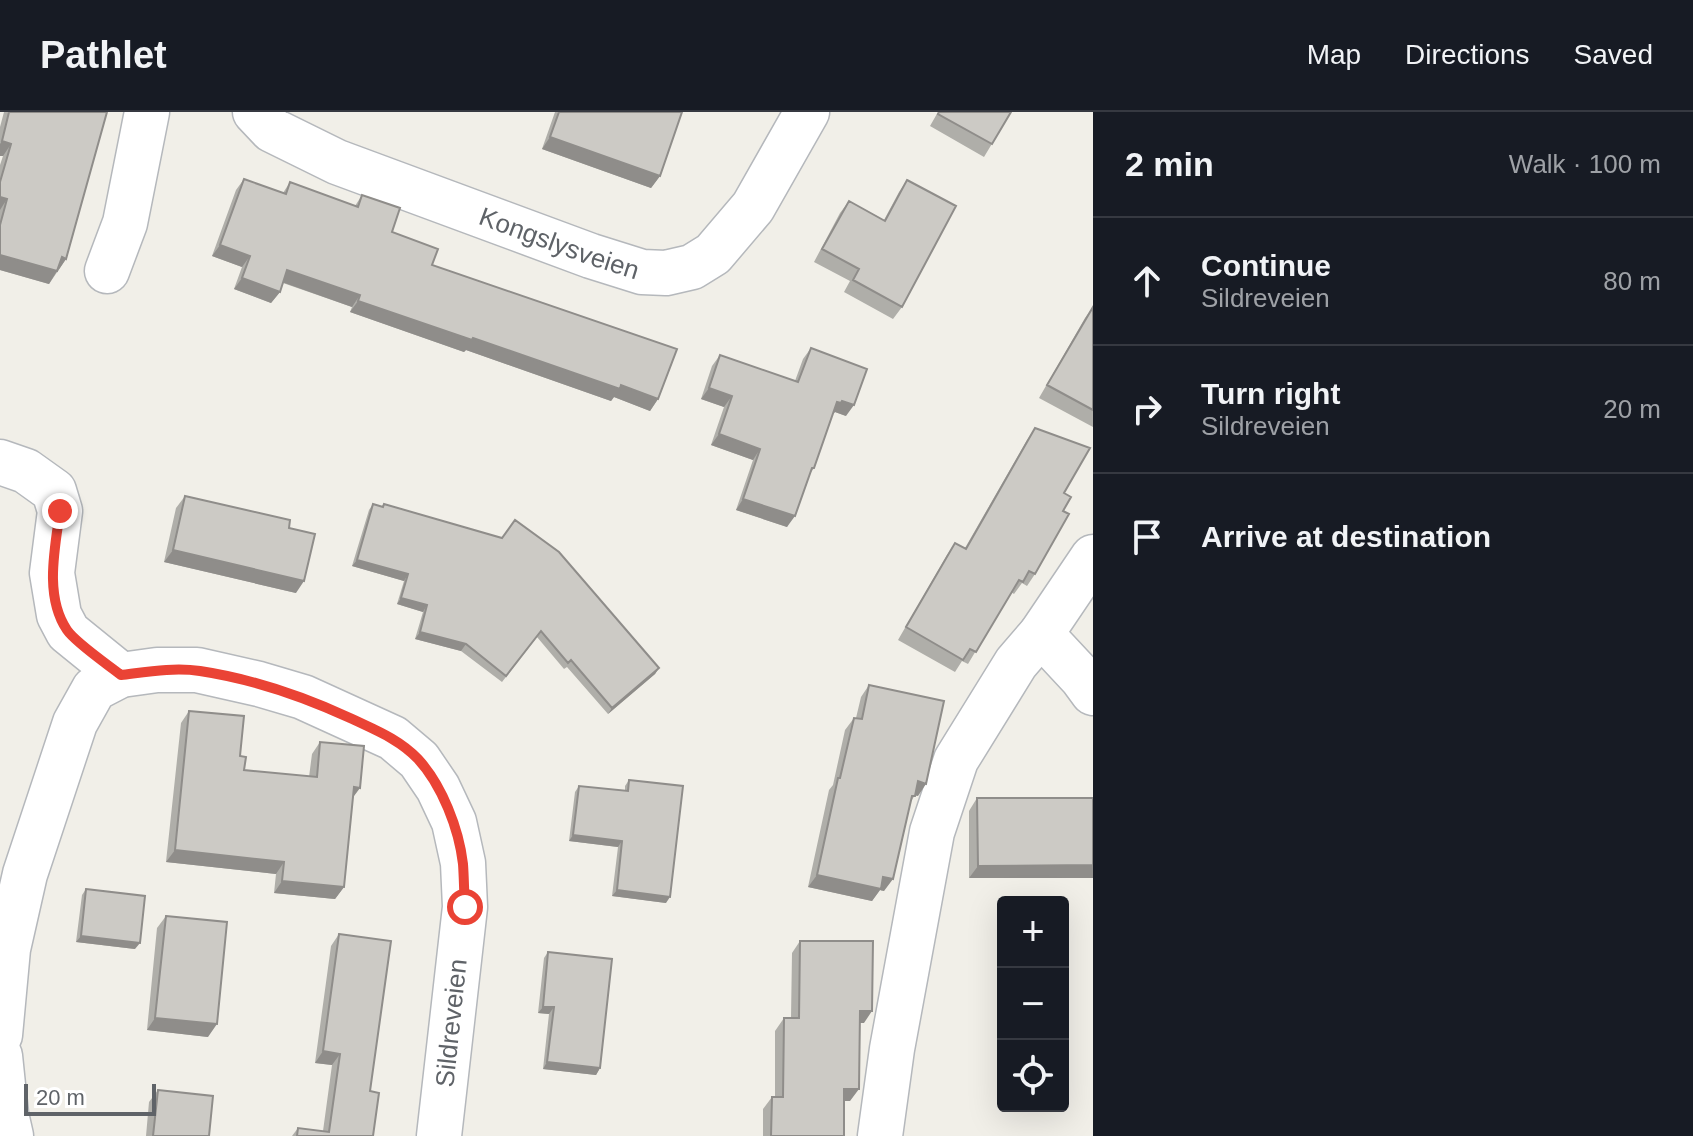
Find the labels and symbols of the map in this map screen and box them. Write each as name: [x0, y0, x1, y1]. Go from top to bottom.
street label: Kongslysveien: [475, 201, 643, 285]
route end: [42, 493, 78, 529]
route start: [447, 889, 483, 925]
street label: Sildreveien: [429, 957, 473, 1089]
scale bar: [24, 1080, 156, 1116]

